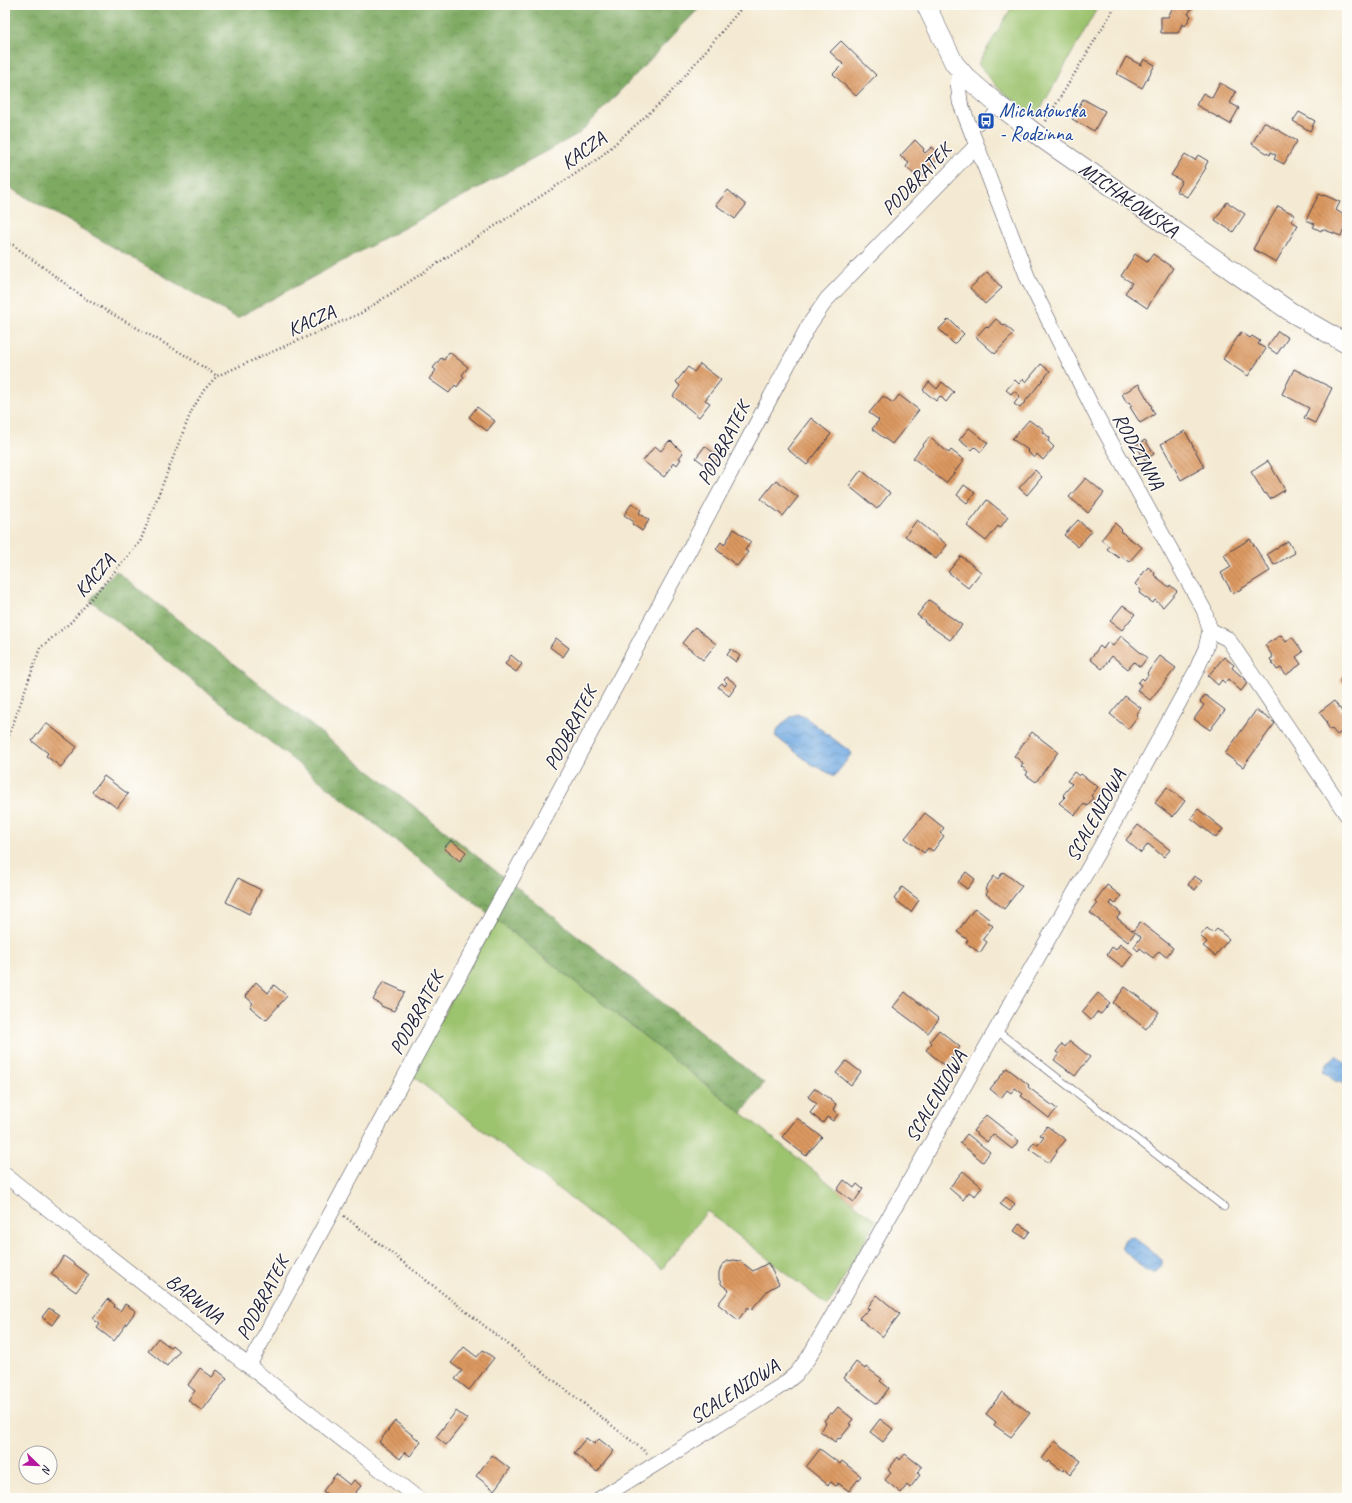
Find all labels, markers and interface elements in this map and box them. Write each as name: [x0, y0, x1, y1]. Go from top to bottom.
place label: Michałowska - Rodzinna: [999, 98, 1087, 146]
bus stop icon: Michałowska - Rodzinna: [976, 111, 996, 131]
street label: KACZA: [556, 125, 611, 175]
street label: PODBRATEK: [876, 136, 959, 221]
street label: MICHAŁOWSKA: [1074, 156, 1184, 243]
street label: KACZA: [284, 299, 340, 342]
street label: PODBRATEK: [691, 395, 757, 489]
street label: RODZINNA: [1107, 409, 1170, 495]
street label: KACZA: [69, 548, 121, 602]
street label: PODBRATEK: [538, 680, 604, 774]
street label: SCALENIOWA: [1060, 764, 1131, 866]
street label: PODBRATEK: [384, 965, 451, 1059]
street label: SCALENIOWA: [899, 1045, 972, 1146]
street label: PODBRATEK: [230, 1250, 296, 1344]
street label: BARWNA: [161, 1268, 229, 1329]
street label: SCALENIOWA: [685, 1353, 784, 1430]
north arrow: [18, 1445, 58, 1485]
text: N: [39, 1463, 55, 1477]

